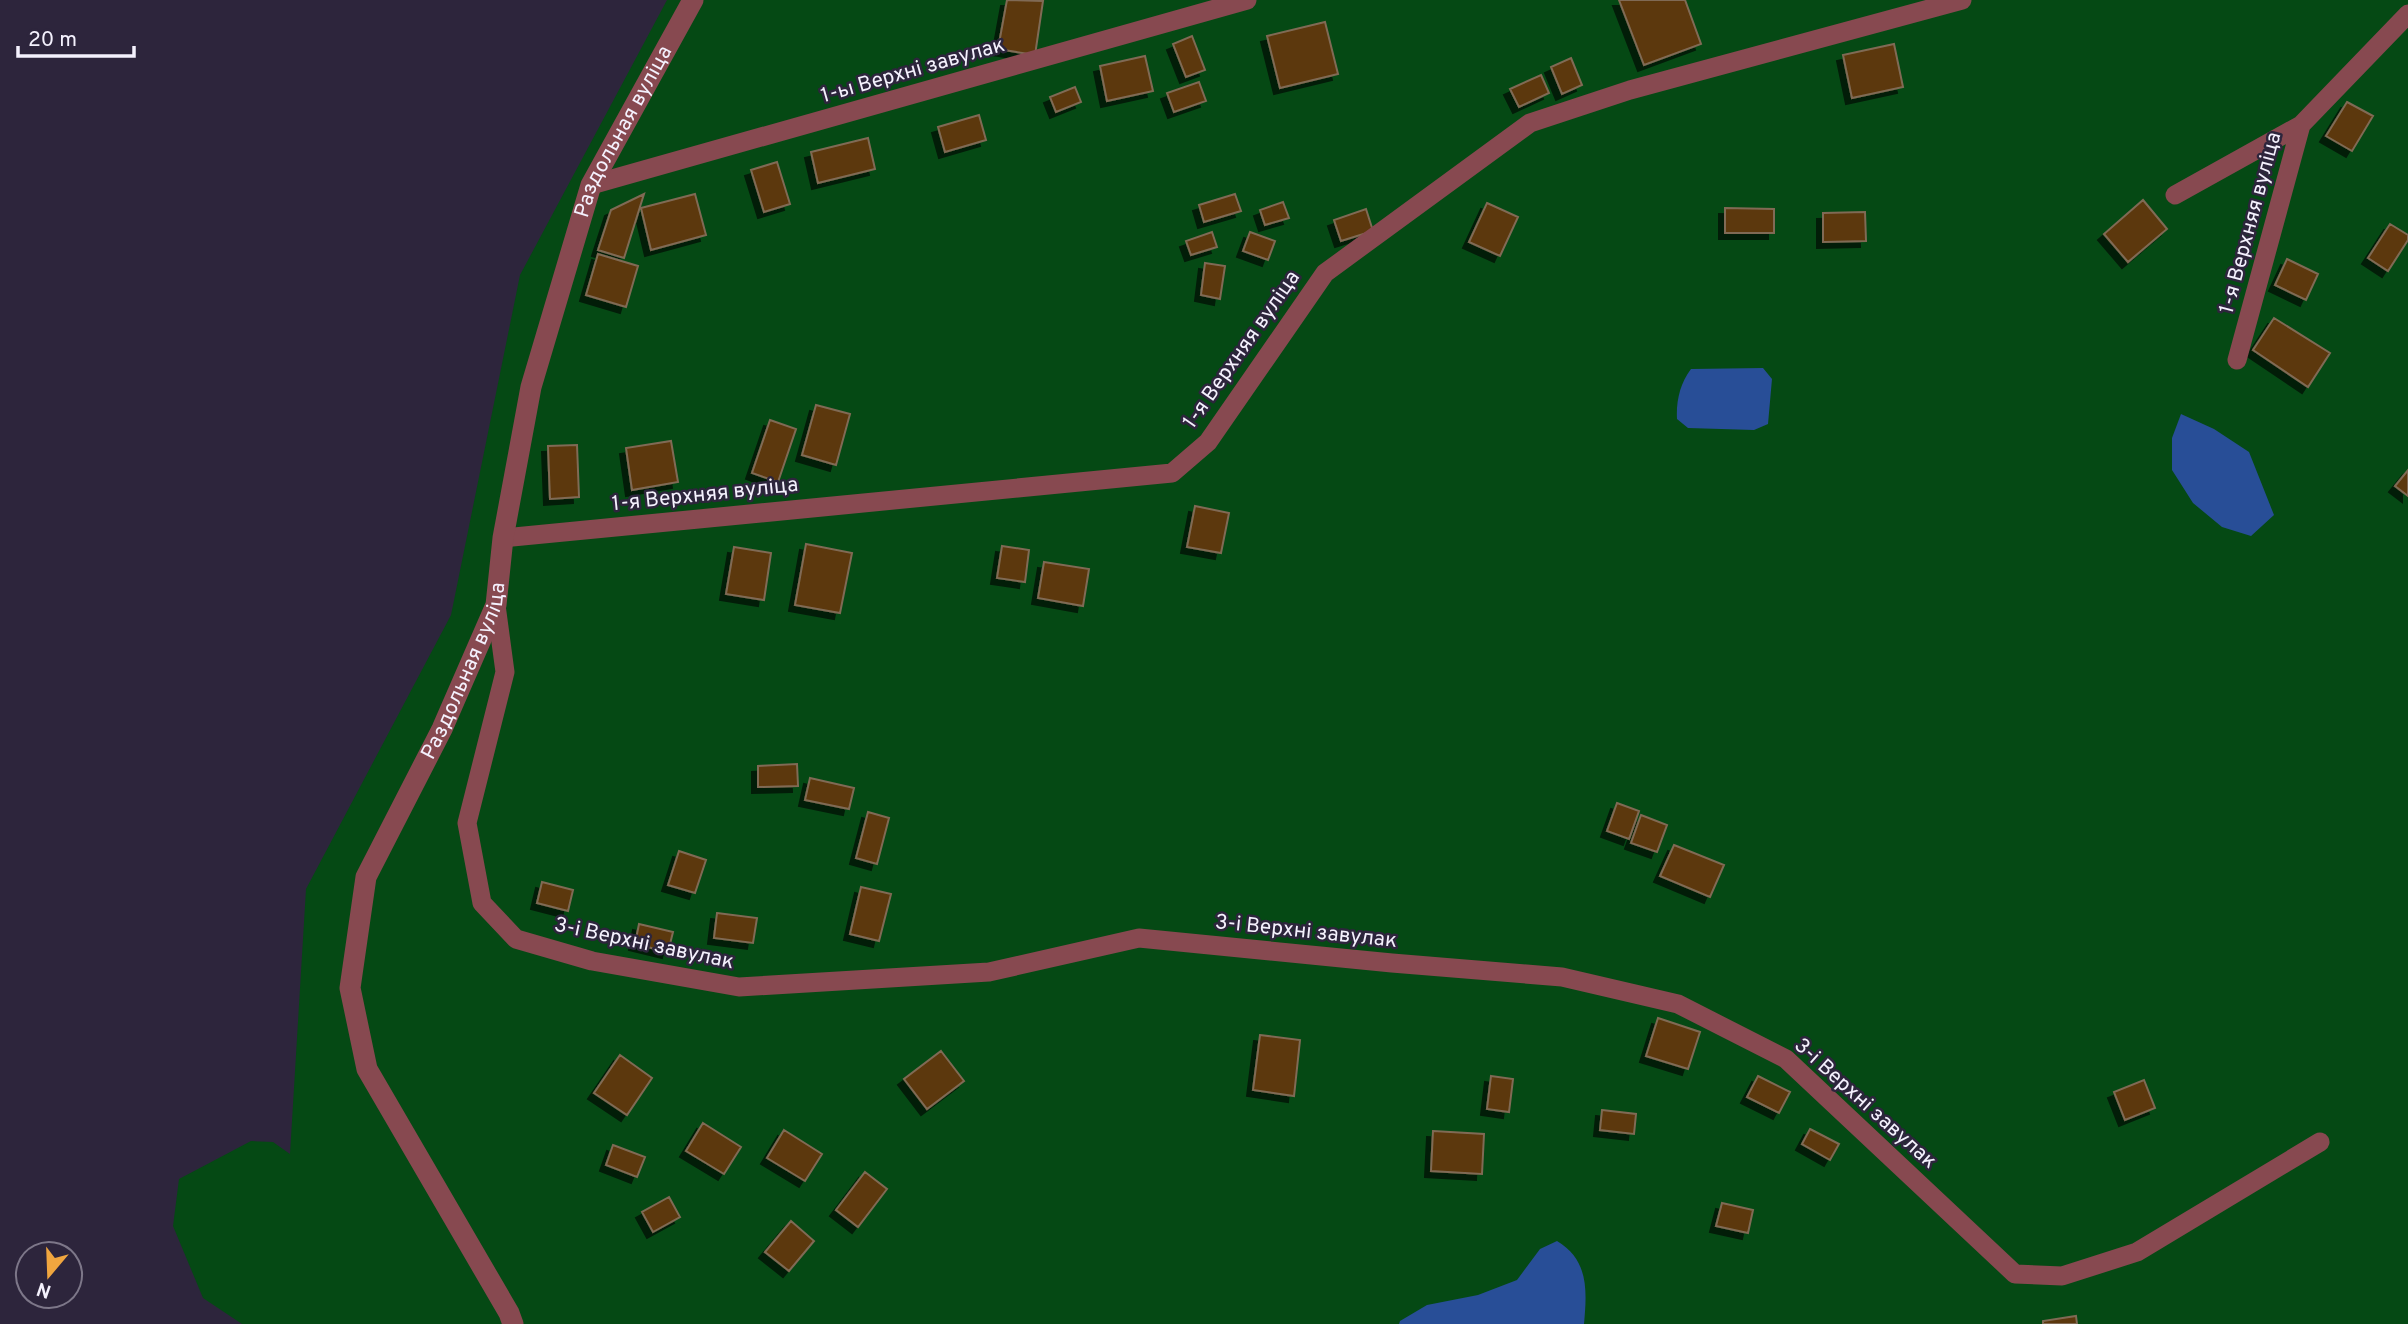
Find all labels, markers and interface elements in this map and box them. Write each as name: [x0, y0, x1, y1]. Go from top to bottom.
scale bar: [18, 14, 133, 58]
text: 20 m: [28, 27, 77, 54]
street label: 1-ы Верхні завулак: [818, 32, 1008, 110]
street label: Раздольная вуліца: [569, 41, 679, 221]
street label: 1-я Верхняя вуліца: [2214, 129, 2288, 317]
street label: 1-я Верхняя вуліца: [1177, 266, 1307, 434]
street label: 1-я Верхняя вуліца: [610, 472, 800, 518]
street label: Раздольная вуліца: [415, 581, 512, 764]
street label: 3-і Верхні завулак: [1214, 909, 1398, 955]
street label: 3-і Верхні завулак: [552, 912, 736, 976]
street label: 3-і Верхні завулак: [1788, 1033, 1942, 1175]
north arrow: [14, 1240, 84, 1310]
text: N: [34, 1276, 54, 1303]

